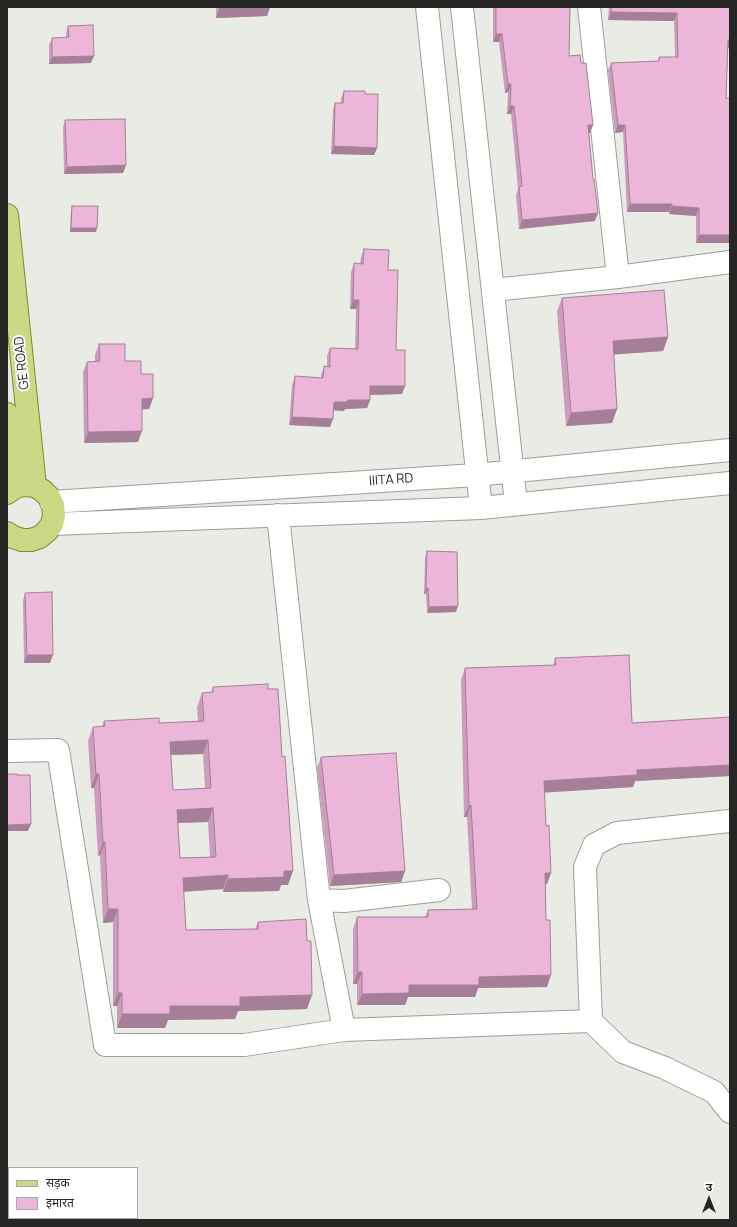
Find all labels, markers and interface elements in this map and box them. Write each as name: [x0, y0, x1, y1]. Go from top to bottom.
street label: GE ROAD: [11, 336, 33, 390]
street label: IIITA RD: [368, 471, 414, 489]
legend: [8, 1167, 138, 1219]
text: सड़क: [46, 1174, 70, 1191]
north arrow: [689, 1179, 729, 1219]
text: उ: [706, 1179, 712, 1194]
text: इमारत: [46, 1194, 74, 1211]

